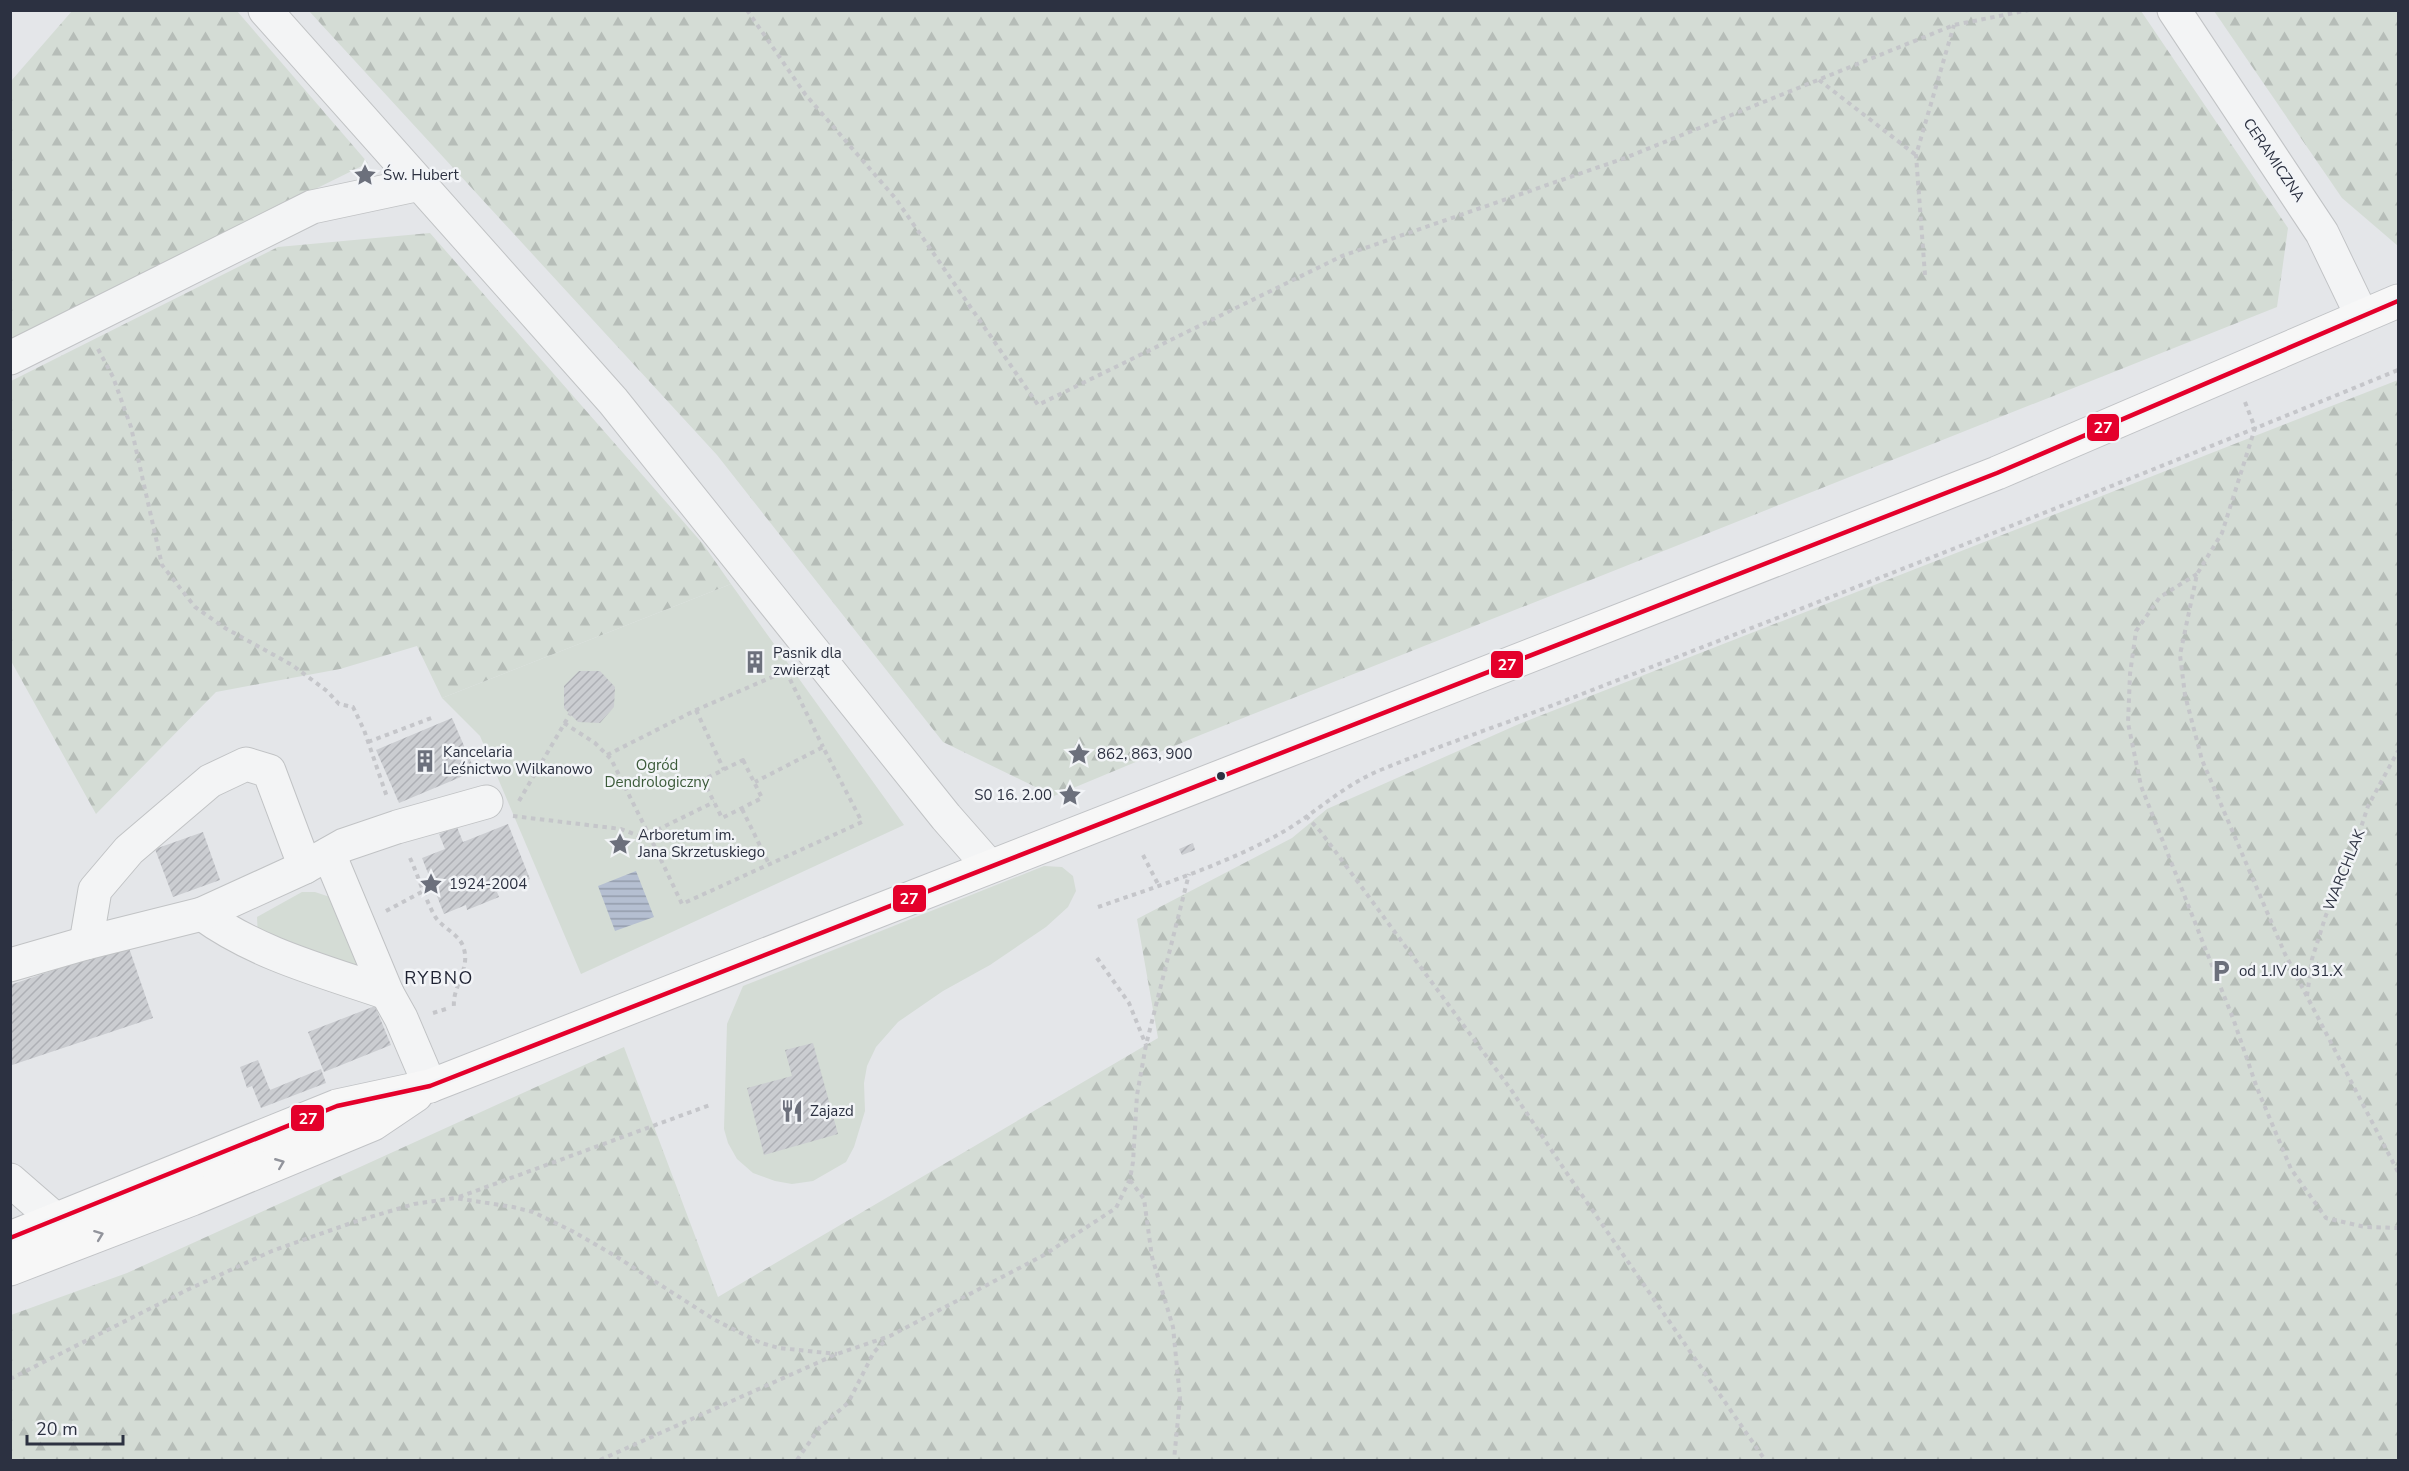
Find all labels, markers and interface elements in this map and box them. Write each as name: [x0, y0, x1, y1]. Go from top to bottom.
street label: CERAMICZNA: [2239, 114, 2309, 206]
place icon: Św. Hubert: [352, 162, 378, 188]
place label: Św. Hubert: [383, 164, 460, 185]
line badge: 27: [2086, 413, 2120, 442]
text: 27: [2093, 417, 2113, 439]
place label: Pasnik dla zwierząt: [773, 643, 842, 680]
building icon: Pasnik dla zwierząt: [742, 649, 768, 675]
line badge: 27: [1490, 650, 1524, 679]
text: 27: [1497, 654, 1517, 676]
place icon: 862, 863, 900: [1066, 741, 1092, 767]
place label: Kancelaria Leśnictwo Wilkanowo: [443, 742, 593, 779]
place label: 862, 863, 900: [1097, 744, 1193, 764]
building icon: Kancelaria Leśnictwo Wilkanowo: [412, 748, 438, 774]
park label: Ogród Dendrologiczny: [604, 755, 710, 792]
unlabelled marker: [1215, 770, 1227, 782]
place icon: S0 16. 2.00: [1057, 782, 1083, 808]
place label: S0 16. 2.00: [974, 785, 1052, 805]
place label: Arboretum im. Jana Skrzetuskiego: [637, 825, 765, 862]
street label: WARCHLAK: [2319, 826, 2370, 914]
place icon: Arboretum im. Jana Skrzetuskiego: [607, 831, 633, 857]
place icon: 1924-2004: [418, 871, 444, 897]
place label: 1924-2004: [449, 874, 527, 894]
line badge: 27: [892, 884, 927, 913]
text: 27: [899, 888, 919, 910]
parking icon: od 1.IV do 31.X: [2208, 958, 2234, 984]
place label: od 1.IV do 31.X: [2239, 961, 2343, 981]
district label: RYBNO: [404, 966, 474, 990]
restaurant icon: Zajazd: [779, 1098, 805, 1124]
place label: Zajazd: [810, 1101, 854, 1121]
line badge: 27: [290, 1104, 325, 1132]
text: 27: [298, 1108, 318, 1130]
one-way arrow: [274, 1158, 285, 1170]
one-way arrow: [93, 1230, 104, 1242]
scale bar: [27, 1408, 123, 1446]
text: 20 m: [36, 1417, 78, 1441]

